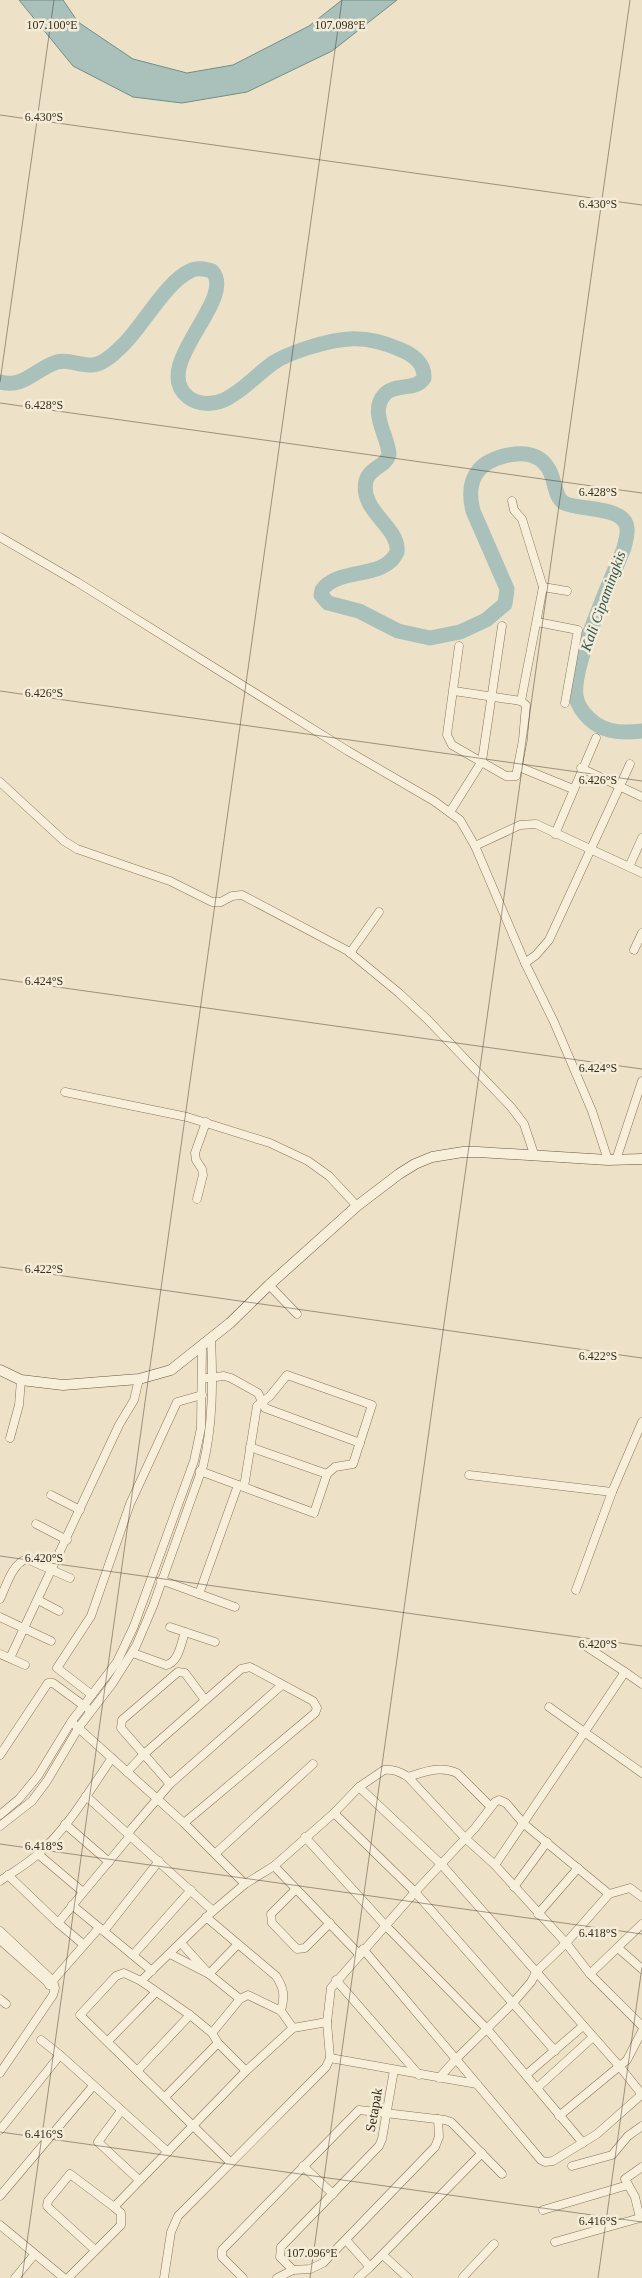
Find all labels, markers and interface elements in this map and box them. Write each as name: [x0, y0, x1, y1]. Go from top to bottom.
text: 107.100°E: [26, 18, 78, 32]
text: 107.098°E: [314, 18, 366, 32]
text: 6.430°S: [25, 110, 63, 124]
text: 6.430°S: [579, 197, 617, 211]
text: 6.428°S: [25, 398, 63, 412]
text: 6.428°S: [579, 485, 617, 499]
water label: Kali Cipamingkis: [577, 549, 629, 654]
text: 6.426°S: [25, 686, 63, 700]
text: 6.426°S: [579, 773, 617, 787]
text: 6.424°S: [25, 974, 63, 988]
text: 6.424°S: [579, 1061, 617, 1075]
text: 6.422°S: [25, 1262, 63, 1276]
text: 6.422°S: [579, 1349, 617, 1363]
text: 6.420°S: [25, 1551, 63, 1565]
text: 6.420°S: [579, 1637, 617, 1651]
text: 6.418°S: [25, 1839, 63, 1853]
text: 6.418°S: [579, 1926, 617, 1940]
street label: Setapak: [363, 2087, 385, 2133]
text: 6.416°S: [25, 2127, 63, 2141]
text: 6.416°S: [579, 2214, 617, 2228]
text: 107.096°E: [286, 2246, 338, 2260]

